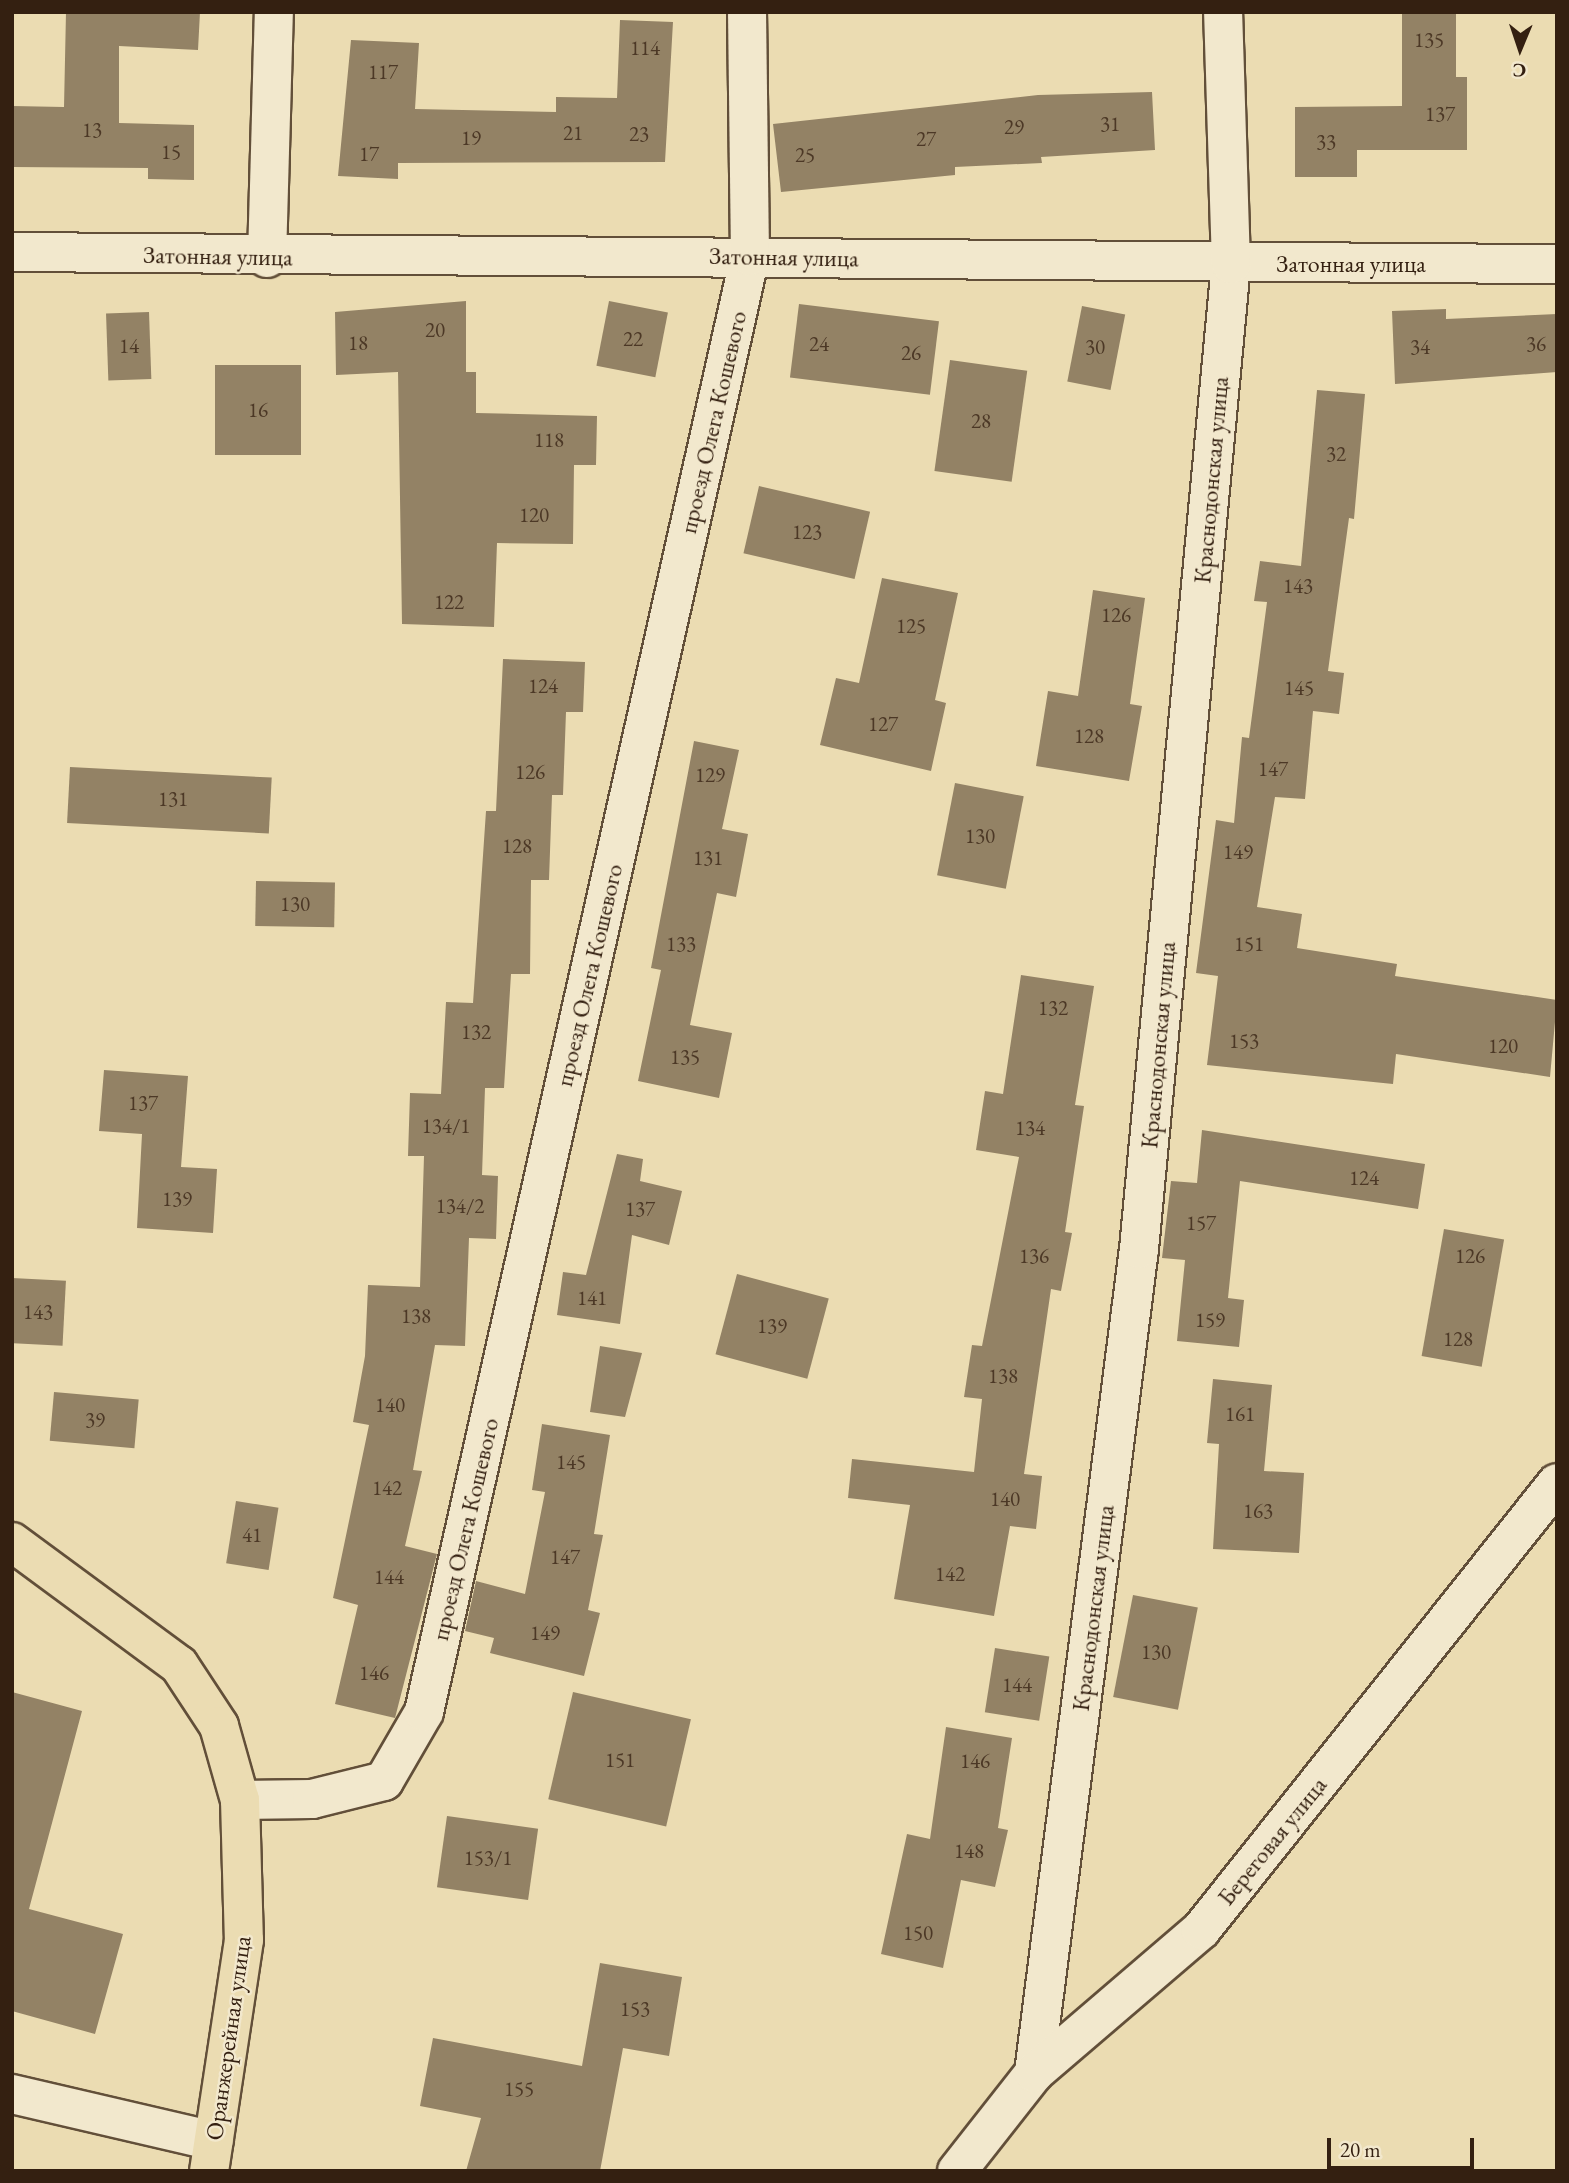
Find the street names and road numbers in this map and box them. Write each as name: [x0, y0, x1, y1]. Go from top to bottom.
street label: Затонная улица: [143, 240, 293, 272]
street label: Затонная улица: [709, 241, 859, 273]
street label: Затонная улица: [1276, 250, 1426, 278]
street label: проезд Олега Кошевого: [673, 308, 753, 536]
street label: Краснодонская улица: [1188, 375, 1234, 585]
street label: проезд Олега Кошевого: [549, 861, 629, 1089]
street label: Краснодонская улица: [1135, 940, 1181, 1150]
street label: проезд Олега Кошевого: [425, 1415, 505, 1643]
street label: Краснодонская улица: [1066, 1503, 1120, 1713]
street label: Береговая улица: [1211, 1771, 1333, 1911]
street label: Оранжерейная улица: [199, 1934, 257, 2142]

